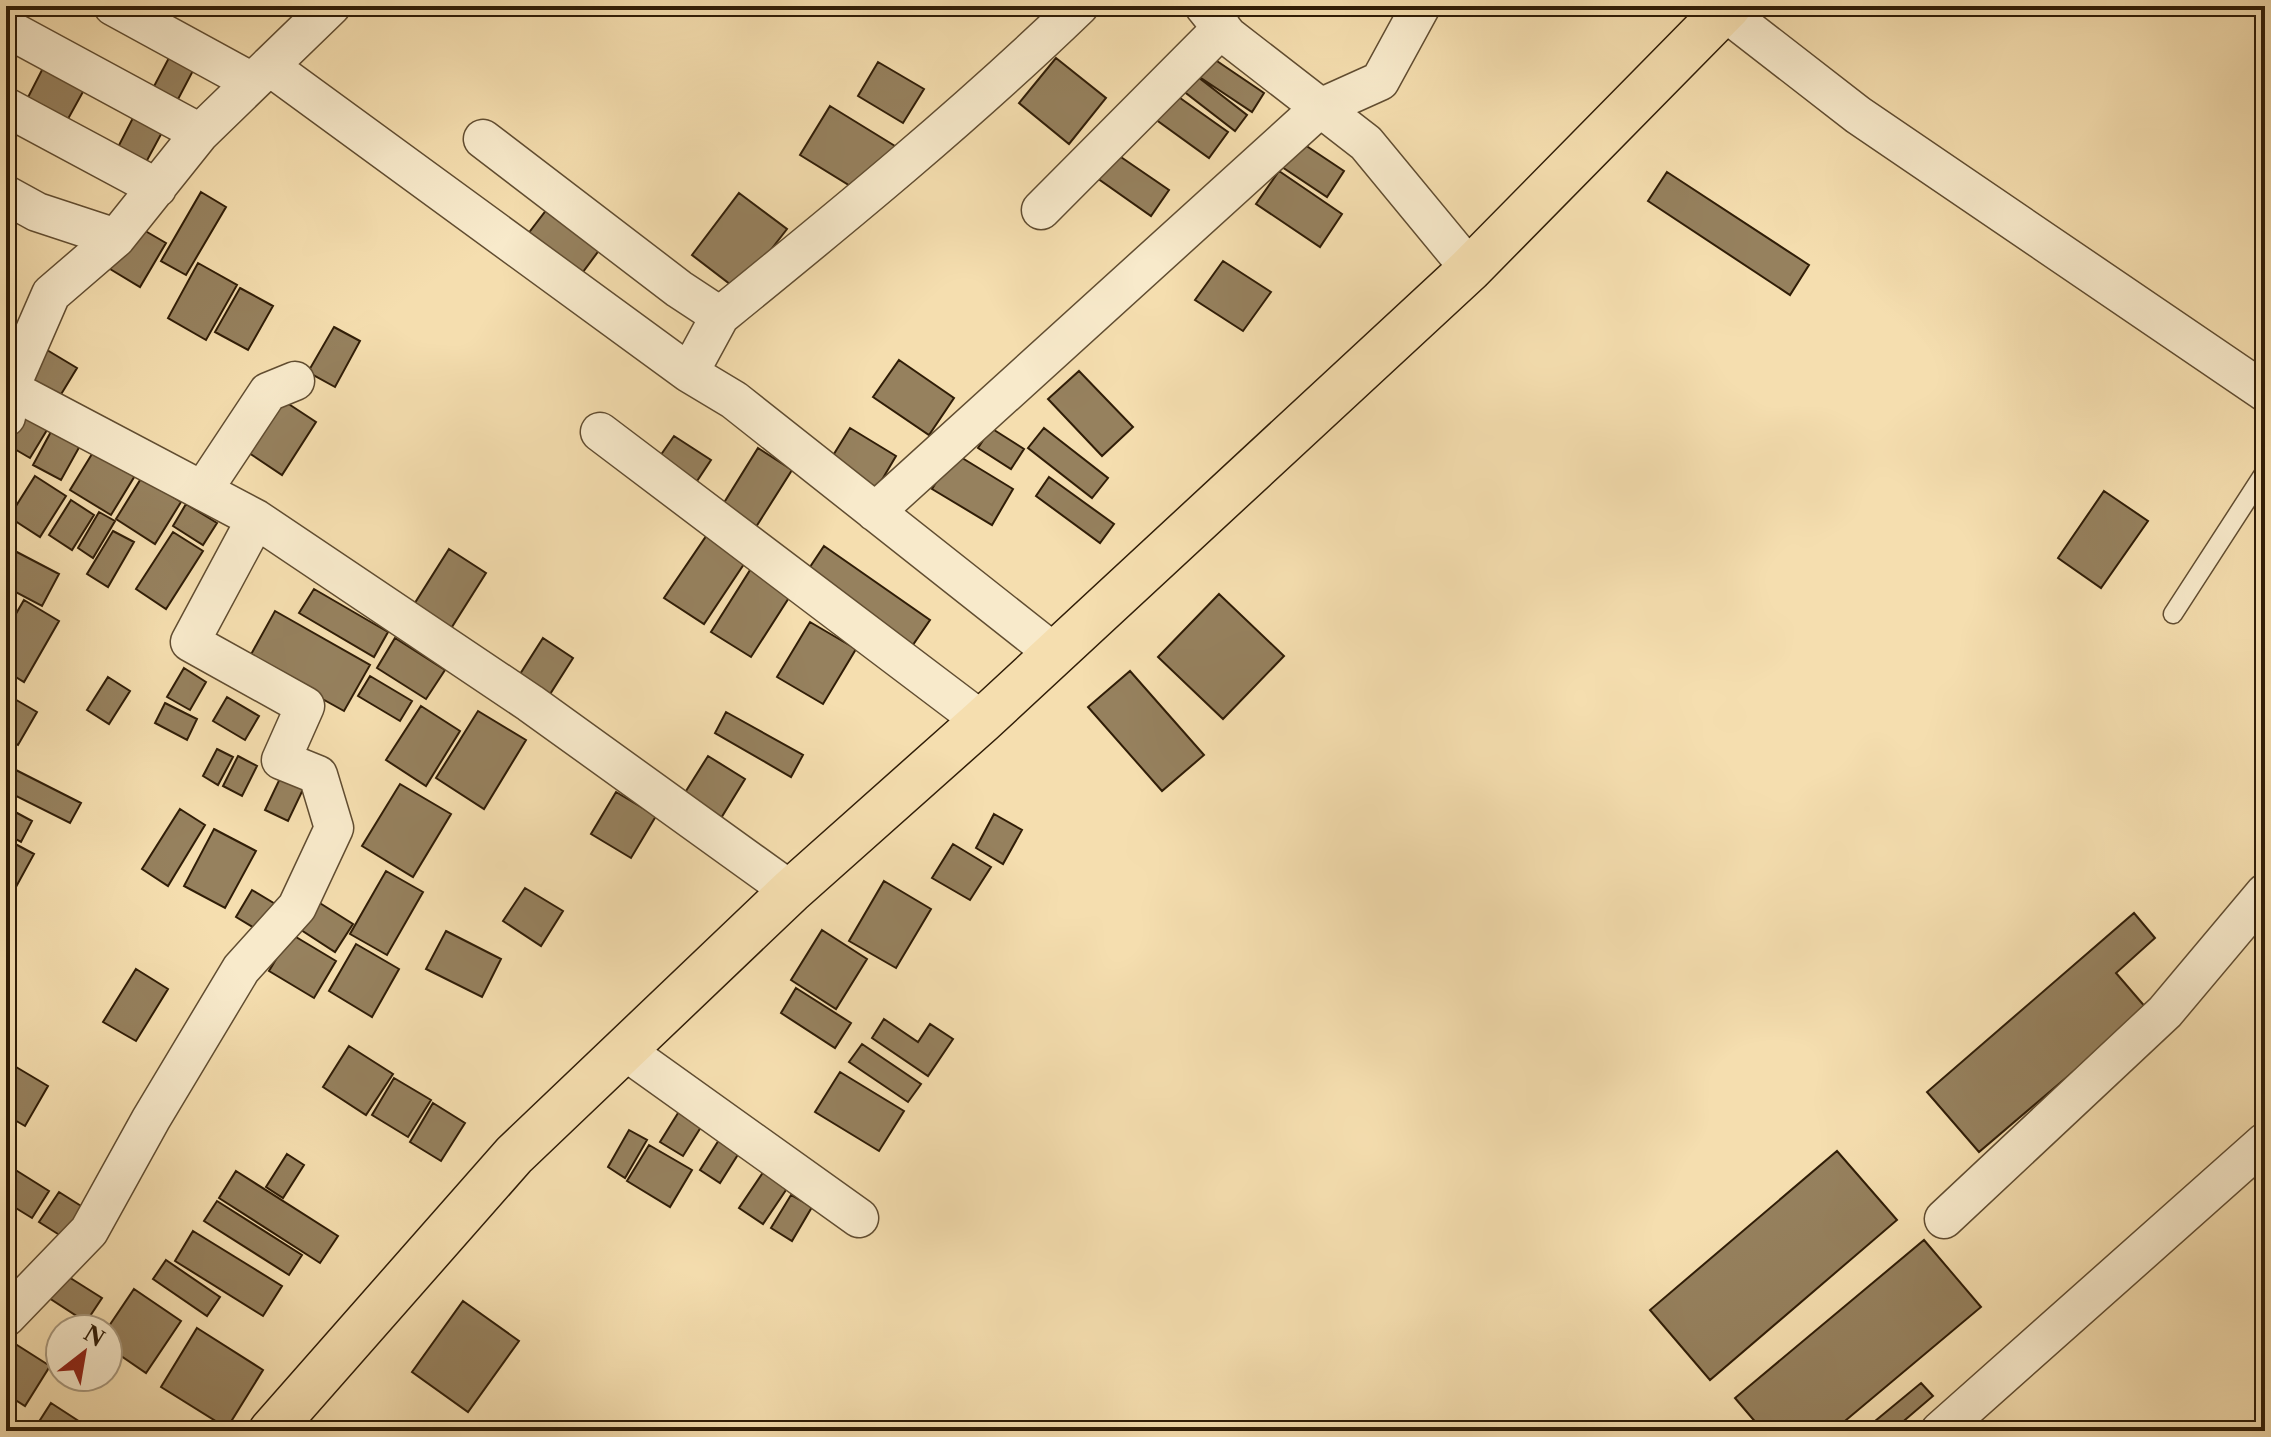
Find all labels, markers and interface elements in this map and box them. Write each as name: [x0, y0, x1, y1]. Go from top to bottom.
north arrow: [44, 1313, 124, 1393]
text: N: [79, 1320, 109, 1353]

